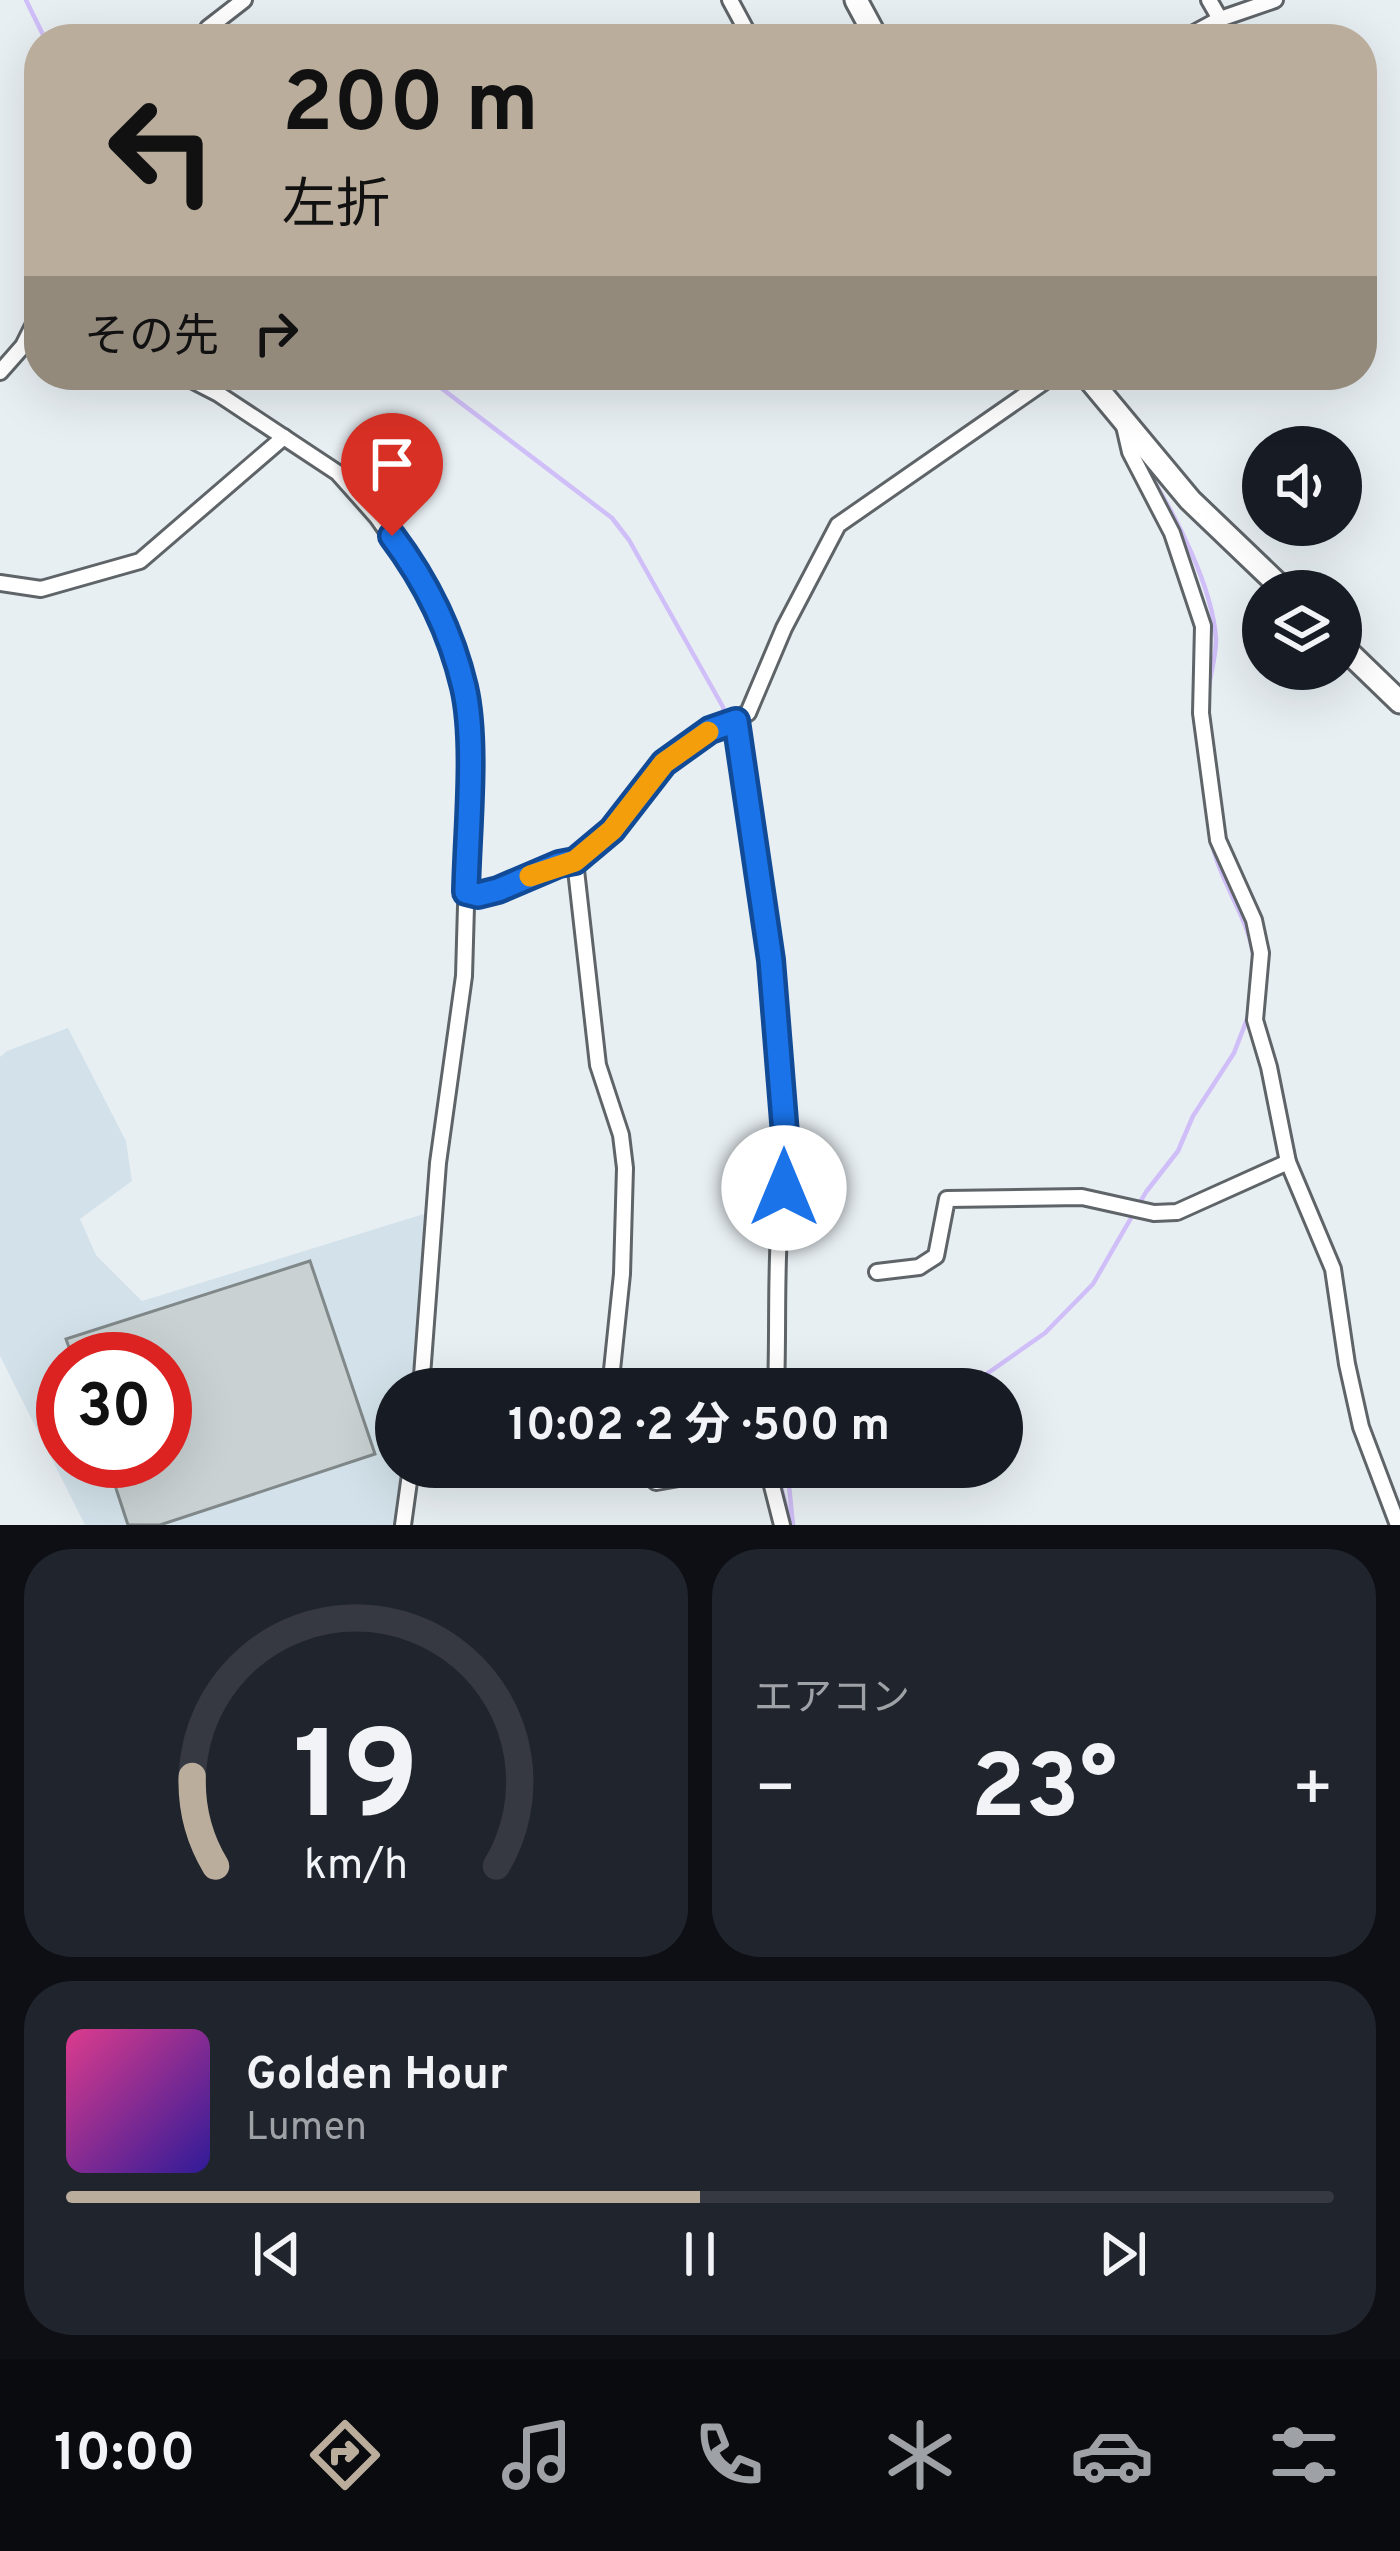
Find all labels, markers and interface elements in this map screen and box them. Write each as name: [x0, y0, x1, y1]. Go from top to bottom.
text: 200 m: [282, 55, 539, 161]
icon: left: [84, 72, 240, 228]
text: 左折: [282, 174, 390, 243]
icon: right: [243, 300, 309, 366]
text: その先: [84, 311, 219, 368]
pin: [341, 413, 443, 536]
map controls: [1242, 426, 1362, 690]
button: sound: [1242, 426, 1362, 546]
icon: arrive: [359, 431, 425, 497]
button: layers: [1242, 570, 1362, 690]
position arrow: [721, 1125, 847, 1251]
speed limit sign: 30: [36, 1332, 192, 1488]
text: 10:02 · 2 分 · 500 m: [508, 1399, 890, 1456]
text: エアコン: [754, 1676, 910, 1725]
text: 19: [293, 1705, 419, 1863]
text: 23°: [971, 1736, 1117, 1849]
text: −: [754, 1751, 797, 1834]
text: +: [1291, 1751, 1334, 1834]
text: km/h: [304, 1840, 408, 1894]
text: Golden Hour: [246, 2048, 508, 2105]
text: Lumen: [246, 2105, 367, 2154]
icon: previous: [244, 2221, 310, 2287]
icon: pause: [667, 2221, 733, 2287]
icon: next: [1090, 2221, 1156, 2287]
icon: directions: [303, 2413, 387, 2497]
icon: music: [495, 2413, 579, 2497]
icon: phone: [687, 2413, 771, 2497]
icon: climate: [878, 2413, 962, 2497]
icon: car: [1070, 2413, 1154, 2497]
icon: filters: [1262, 2413, 1346, 2497]
text: 10:00: [54, 2421, 195, 2490]

